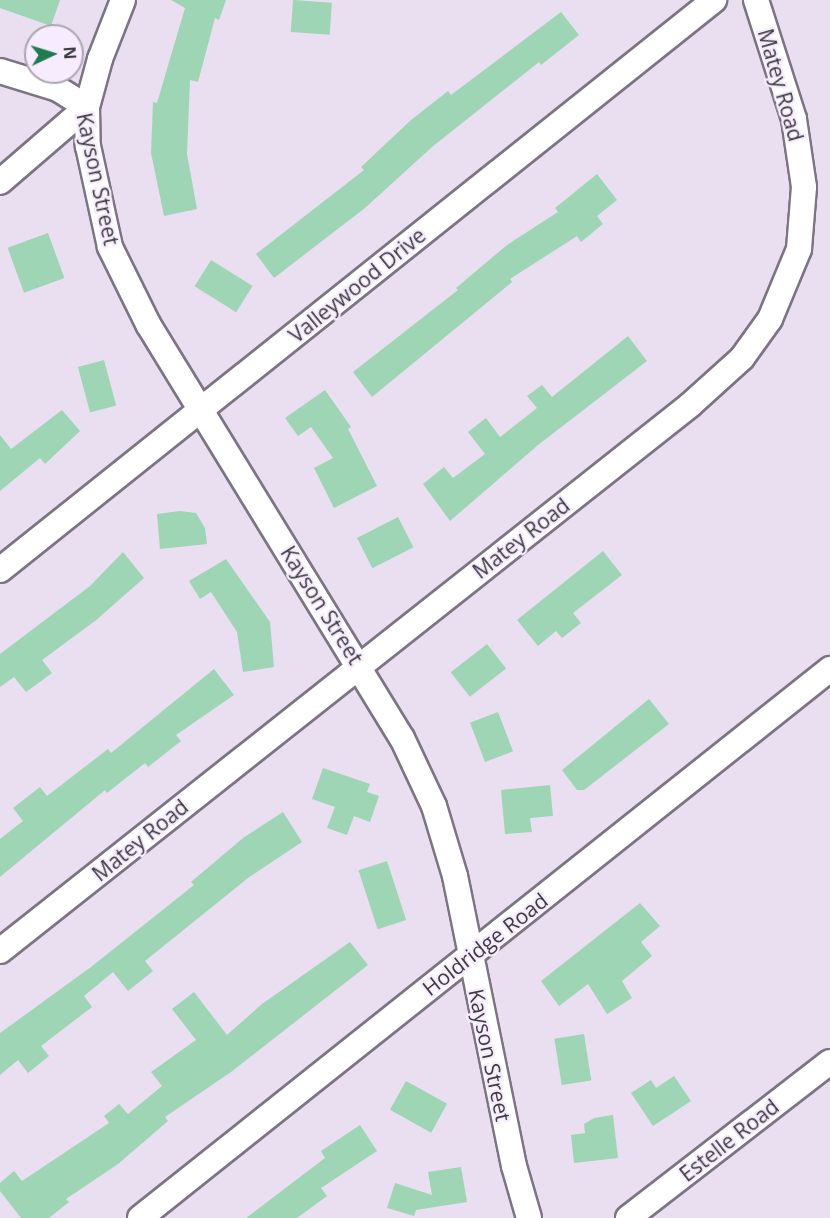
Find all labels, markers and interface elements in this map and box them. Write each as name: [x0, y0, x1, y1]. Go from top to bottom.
north arrow: [24, 24, 84, 84]
street label: Matey Road: [753, 26, 809, 144]
text: N: [59, 46, 81, 60]
street label: Kayson Street: [72, 111, 124, 247]
street label: Valleywood Drive: [284, 222, 430, 348]
street label: Matey Road: [468, 492, 574, 584]
street label: Kayson Street: [276, 541, 368, 669]
street label: Matey Road: [87, 794, 193, 886]
street label: Holdridge Road: [417, 887, 553, 1001]
street label: Kayson Street: [464, 987, 516, 1123]
street label: Estelle Road: [674, 1093, 784, 1187]

